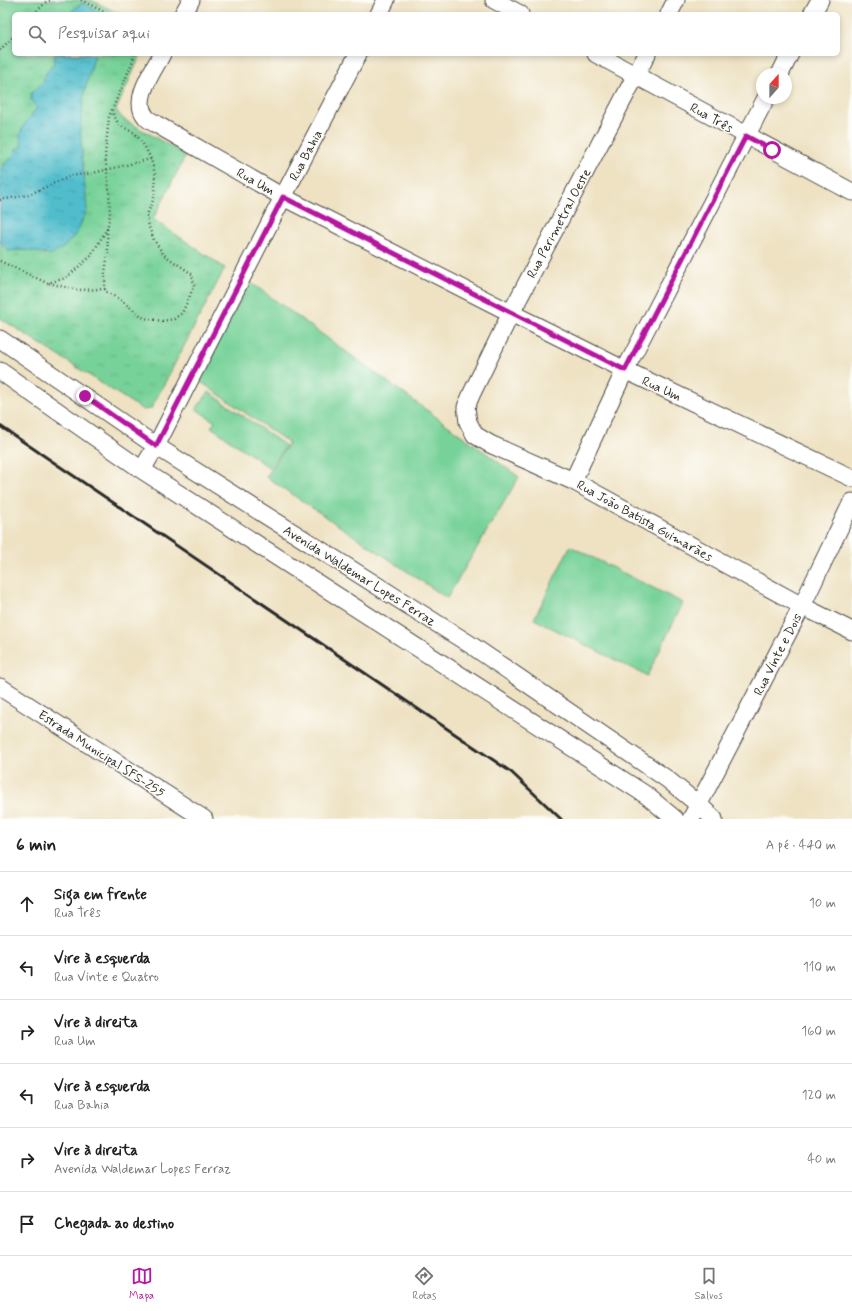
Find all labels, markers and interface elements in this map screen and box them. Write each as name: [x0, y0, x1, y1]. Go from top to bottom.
search box: [12, 12, 840, 56]
icon: search: [26, 23, 48, 45]
text: Pesquisar aqui: [58, 24, 150, 44]
north arrow: [756, 68, 792, 104]
street label: Rua Três: [687, 100, 736, 137]
street label: Rua Bahia: [286, 127, 327, 184]
route start: [763, 141, 781, 159]
street label: Rua Um: [233, 165, 278, 200]
street label: Rua Perimetral Oeste: [523, 166, 595, 281]
street label: Rua Um: [639, 373, 684, 406]
route end: [76, 387, 94, 405]
street label: Rua João Batista Guimarães: [573, 477, 715, 566]
street label: Avenida Waldemar Lopes Ferraz: [280, 522, 439, 631]
street label: Rua Vinte e Dois: [750, 611, 806, 699]
street label: Estrada Municipal SFS-255: [34, 707, 168, 802]
text: 6 min: [16, 834, 56, 856]
text: A pé · 440 m: [766, 837, 836, 854]
text: Siga em frente: [54, 885, 147, 905]
icon: ahead: [16, 893, 38, 915]
text: 10 m: [809, 895, 836, 912]
text: Rua Três: [54, 905, 101, 922]
text: Vire à esquerda: [54, 949, 150, 969]
icon: left: [16, 957, 38, 979]
text: 110 m: [803, 959, 836, 976]
text: Rua Vinte e Quatro: [54, 969, 159, 986]
text: Vire à direita: [54, 1013, 138, 1033]
icon: right: [16, 1021, 38, 1043]
text: 160 m: [801, 1023, 836, 1040]
text: Rua Um: [54, 1033, 96, 1050]
text: Vire à esquerda: [54, 1077, 150, 1097]
icon: left: [16, 1085, 38, 1107]
text: 120 m: [802, 1087, 836, 1104]
text: Rua Bahia: [54, 1097, 109, 1114]
text: Vire à direita: [54, 1141, 138, 1161]
icon: right: [16, 1149, 38, 1171]
text: 40 m: [807, 1151, 836, 1168]
text: Avenida Waldemar Lopes Ferraz: [54, 1161, 231, 1178]
icon: arrive: [16, 1213, 38, 1235]
text: Chegada ao destino: [54, 1214, 174, 1234]
tab: Mapa: [129, 1265, 154, 1303]
tab: Rotas: [412, 1265, 436, 1303]
tab: Salvos: [695, 1265, 723, 1303]

